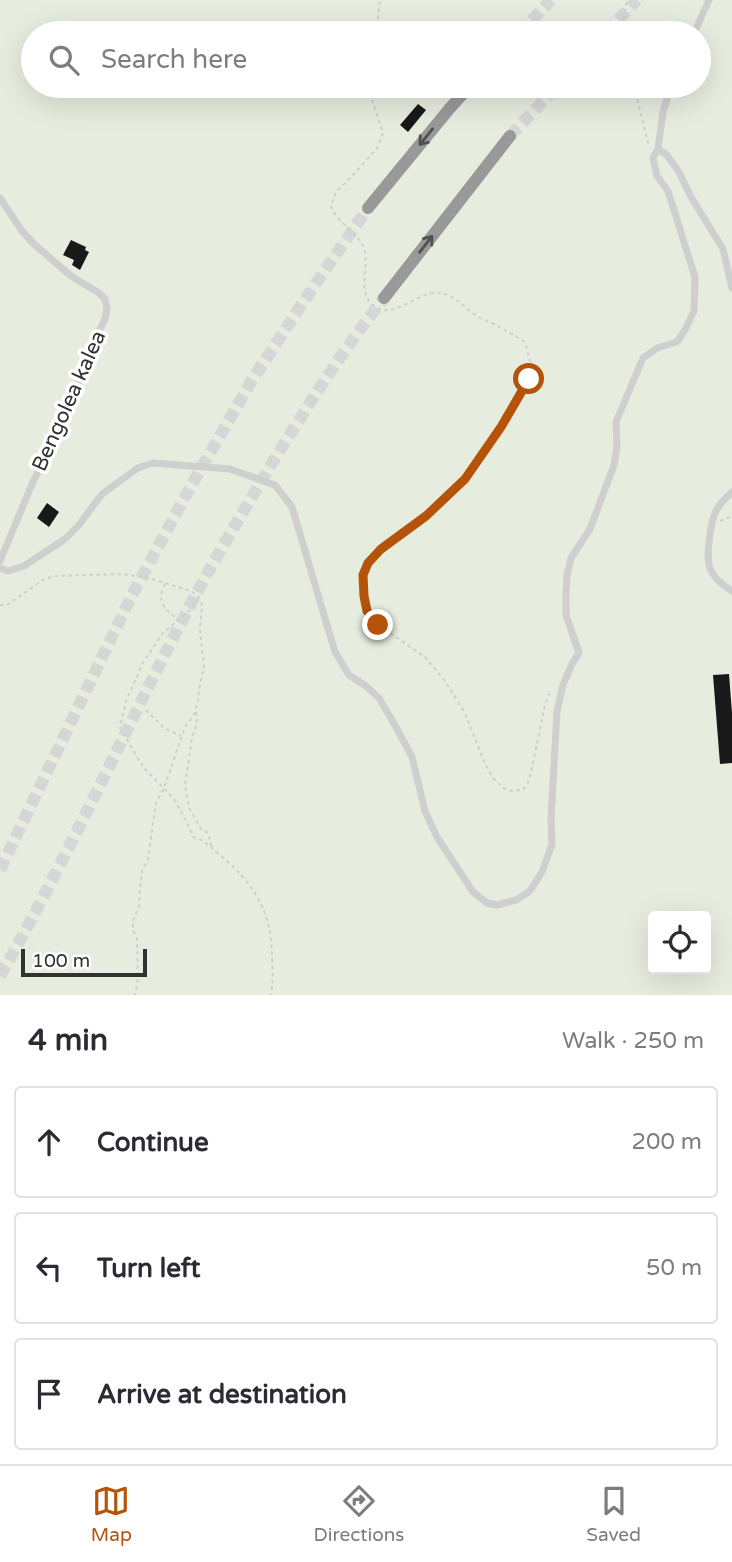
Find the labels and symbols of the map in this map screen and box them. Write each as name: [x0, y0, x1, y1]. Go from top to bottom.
one-way arrow: [418, 128, 433, 146]
one-way arrow: [418, 235, 433, 253]
street label: Bengolea kalea: [27, 327, 111, 475]
route start: [513, 363, 544, 394]
route end: [362, 609, 393, 640]
scale bar: [21, 946, 147, 978]

